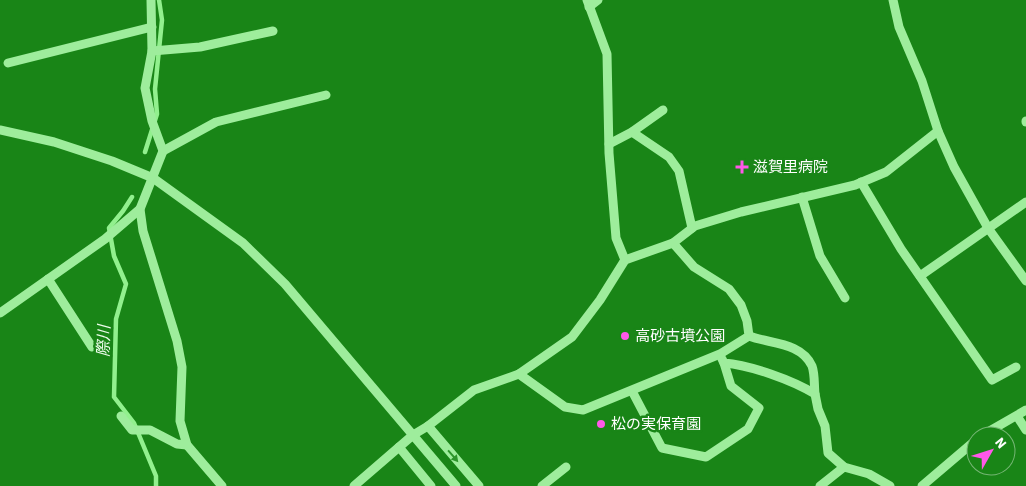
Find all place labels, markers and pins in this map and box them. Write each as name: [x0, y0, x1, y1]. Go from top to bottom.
place label: 滋賀里病院: [753, 157, 828, 178]
marker: 滋賀里病院: [735, 160, 749, 174]
place label: 高砂古墳公園: [635, 326, 725, 347]
marker: 高砂古墳公園: [619, 330, 631, 342]
place label: 松の実保育園: [611, 414, 701, 435]
marker: 松の実保育園: [595, 418, 607, 430]

